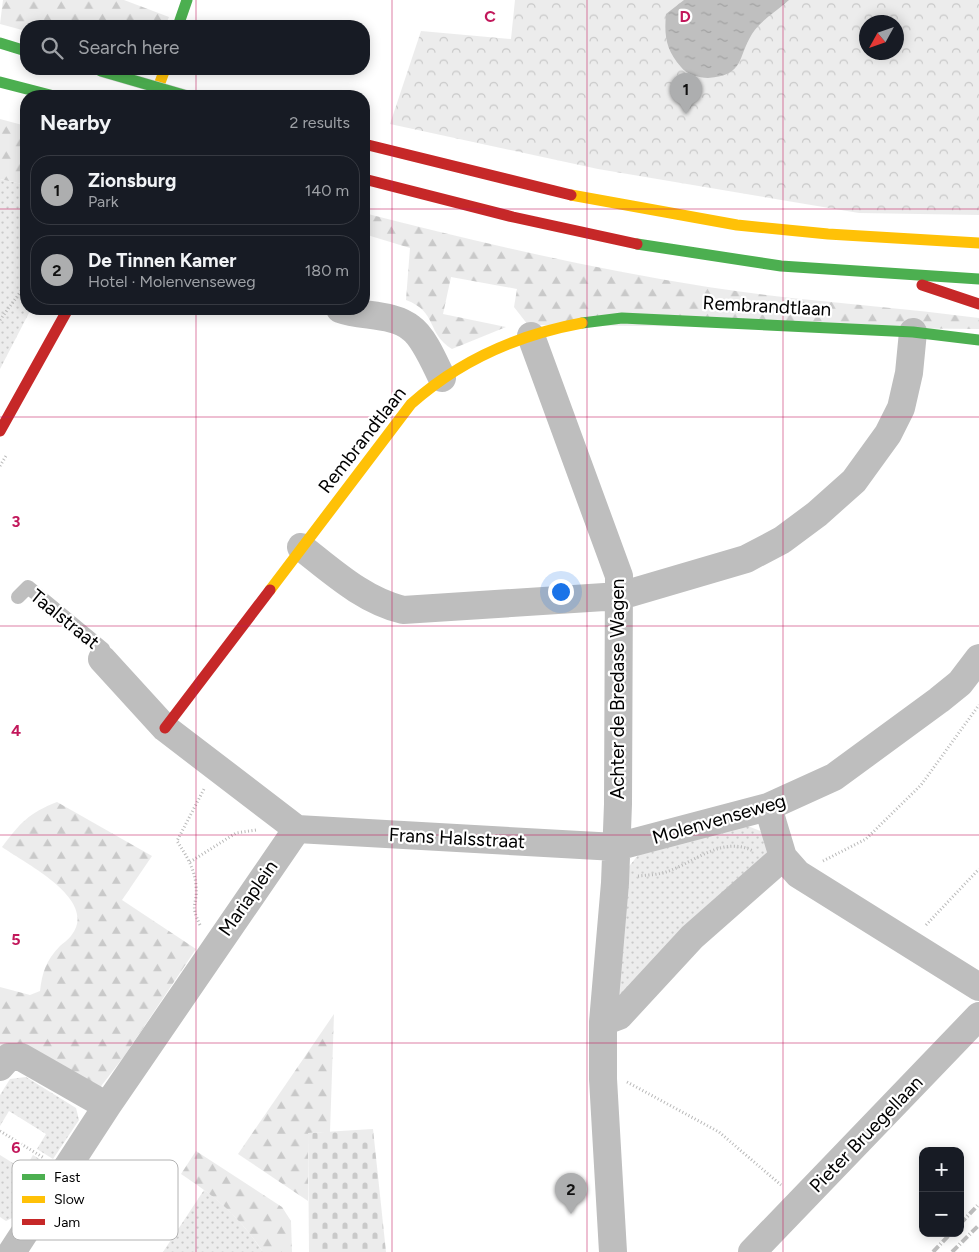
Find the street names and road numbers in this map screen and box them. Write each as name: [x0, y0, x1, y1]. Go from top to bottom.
street label: Rembrandtlaan: [702, 291, 832, 321]
street label: Rembrandtlaan: [313, 382, 411, 498]
street label: Achter de Bredase Wagen: [606, 579, 629, 799]
street label: Taalstraat: [26, 584, 104, 654]
street label: Molenvenseweg: [650, 789, 788, 849]
street label: Frans Halsstraat: [388, 823, 526, 853]
street label: Mariaplein: [214, 856, 282, 940]
street label: Pieter Bruegellaan: [804, 1071, 928, 1197]

